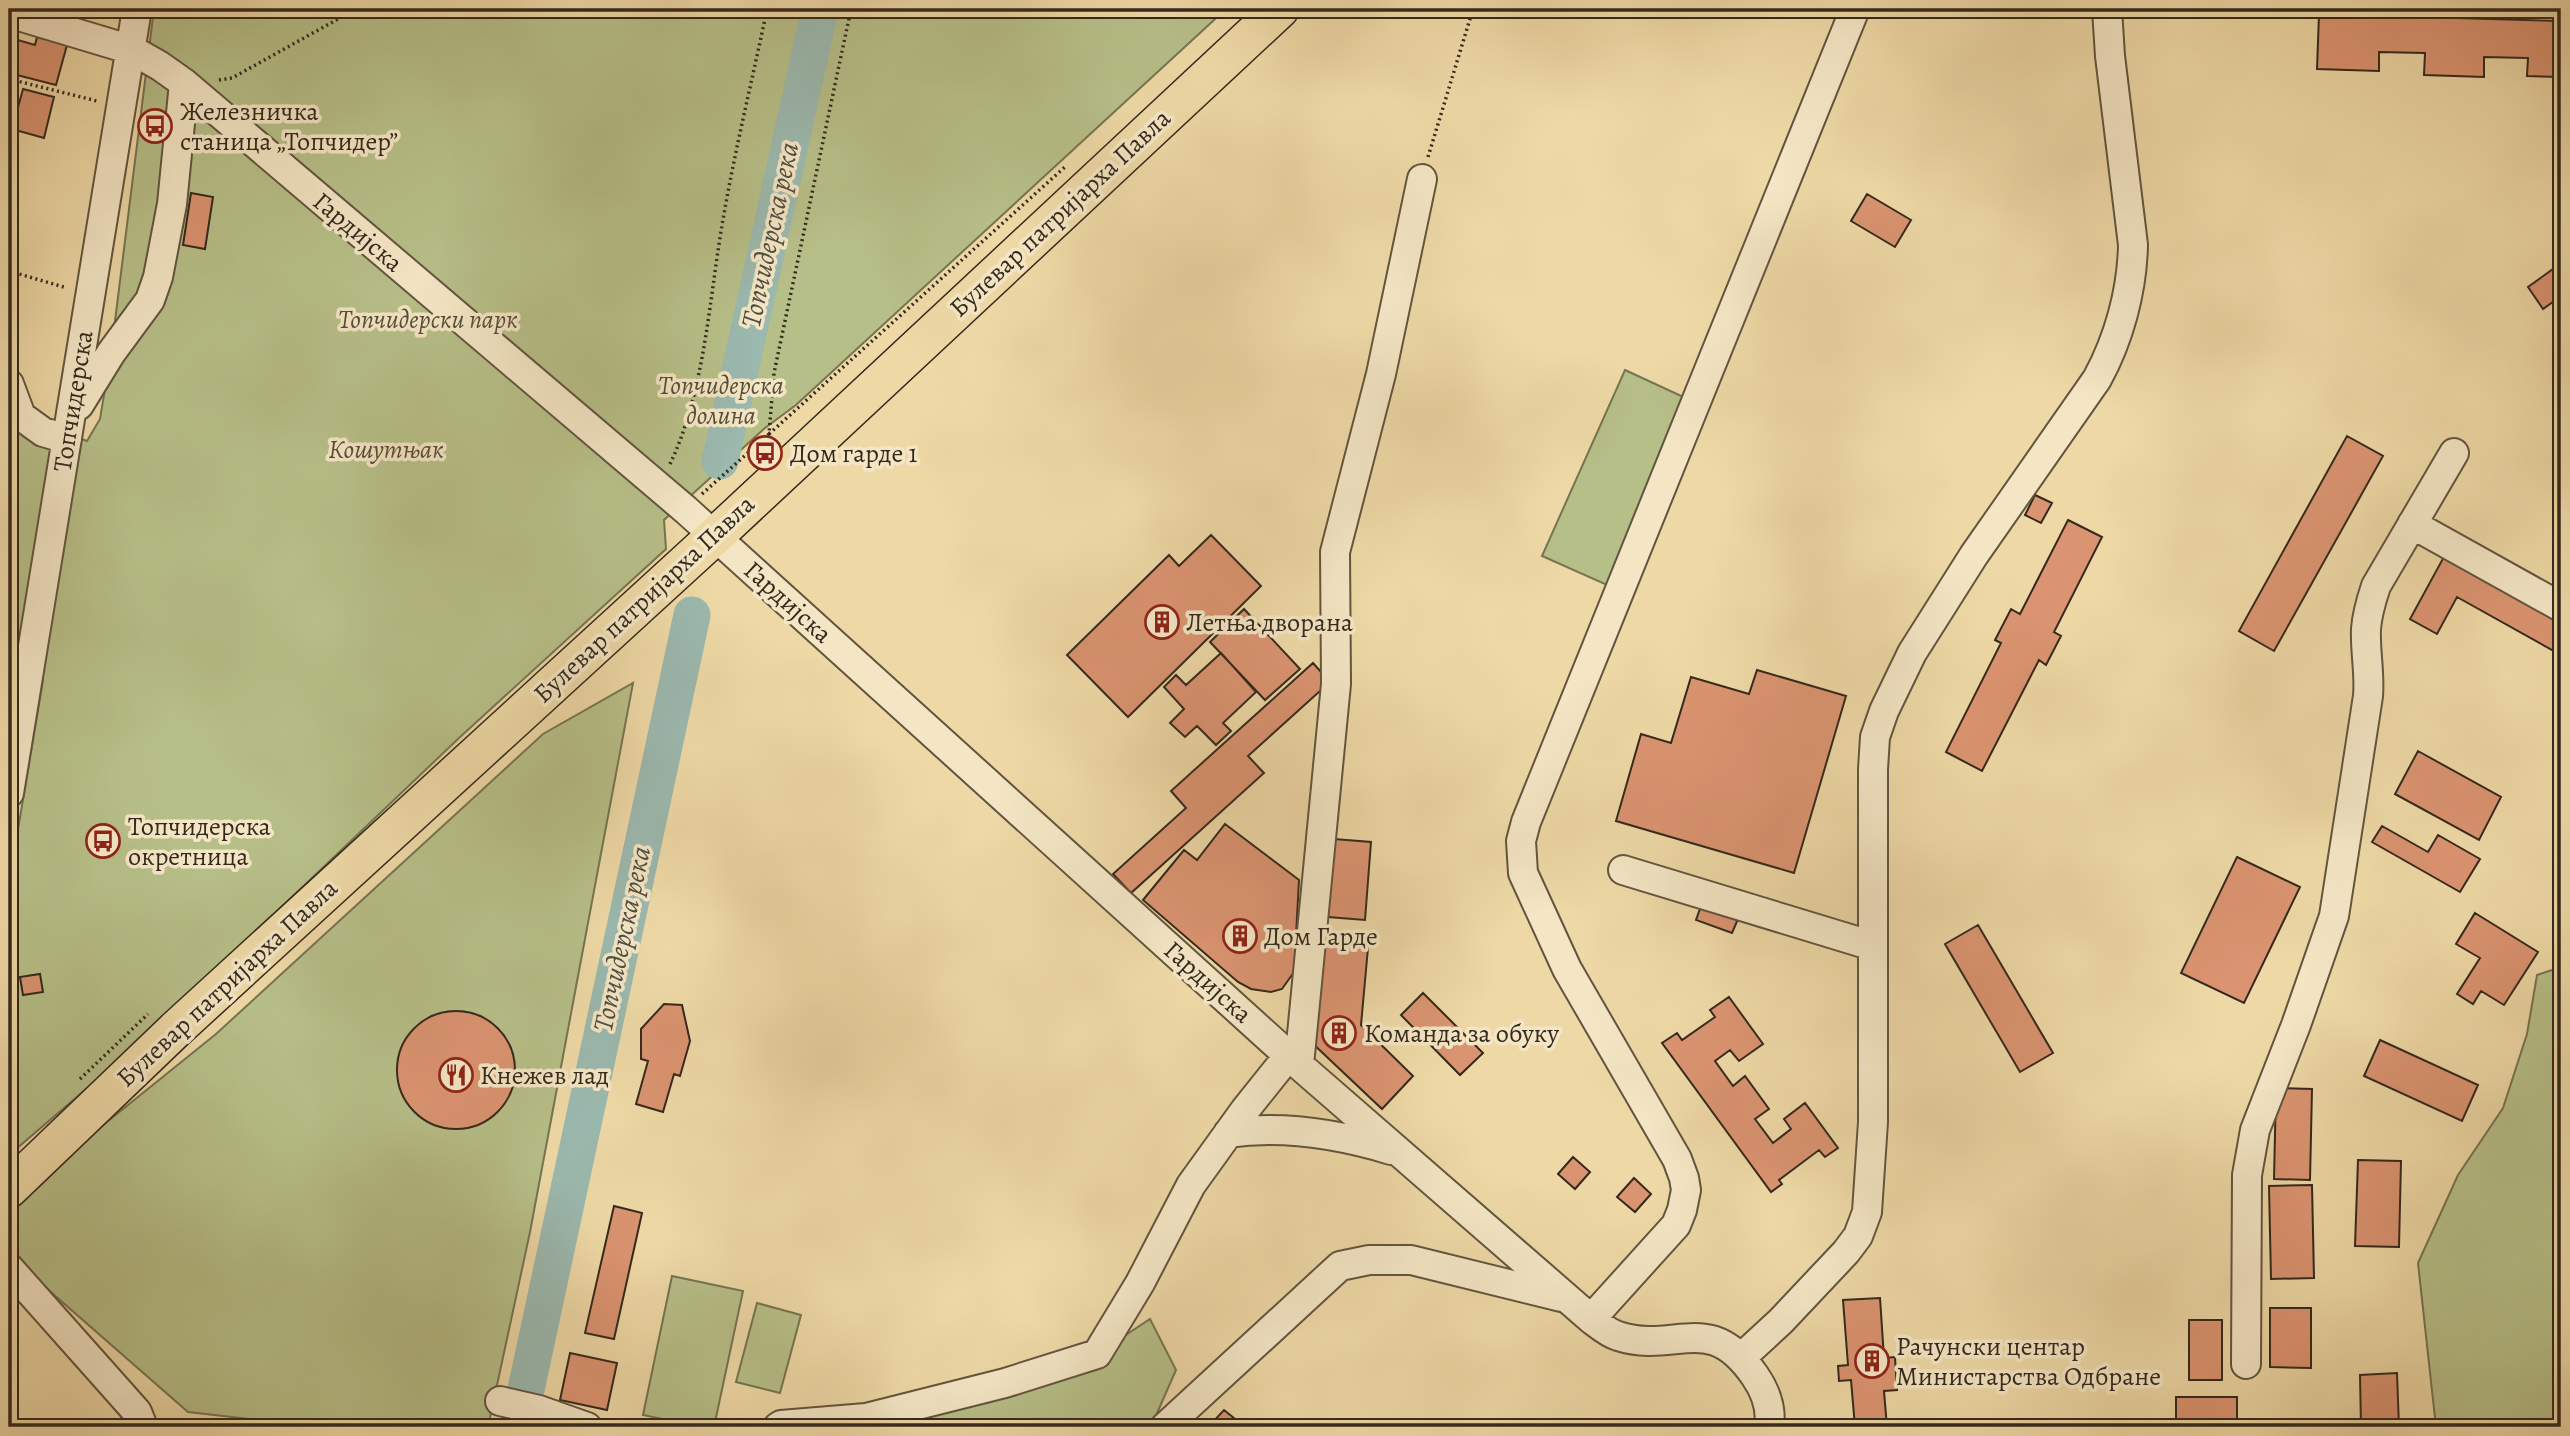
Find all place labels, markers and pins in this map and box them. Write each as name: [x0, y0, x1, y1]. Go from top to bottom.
place label: Железничка станица „Топчидер”: [180, 94, 398, 159]
bus stop icon: Железничка станица „Топчидер”: [136, 107, 174, 145]
bus stop icon: Дом гарде 1: [746, 434, 784, 472]
place label: Дом гарде 1: [790, 436, 918, 471]
building icon: Летња дворана: [1143, 603, 1181, 641]
place label: Летња дворана: [1186, 605, 1353, 640]
place label: Топчидерска окретница: [128, 809, 271, 874]
bus stop icon: Топчидерска окретница: [84, 822, 122, 860]
building icon: Дом Гарде: [1221, 917, 1259, 955]
place label: Дом Гарде: [1264, 919, 1378, 954]
building icon: Команда за обуку: [1320, 1014, 1358, 1052]
place label: Команда за обуку: [1364, 1016, 1559, 1051]
restaurant icon: Кнежев лад: [437, 1056, 475, 1094]
place label: Кнежев лад: [480, 1058, 609, 1093]
place label: Рачунски центар Министарства Одбране: [1896, 1329, 2161, 1394]
building icon: Рачунски центар Министарства Одбране: [1853, 1342, 1891, 1380]

